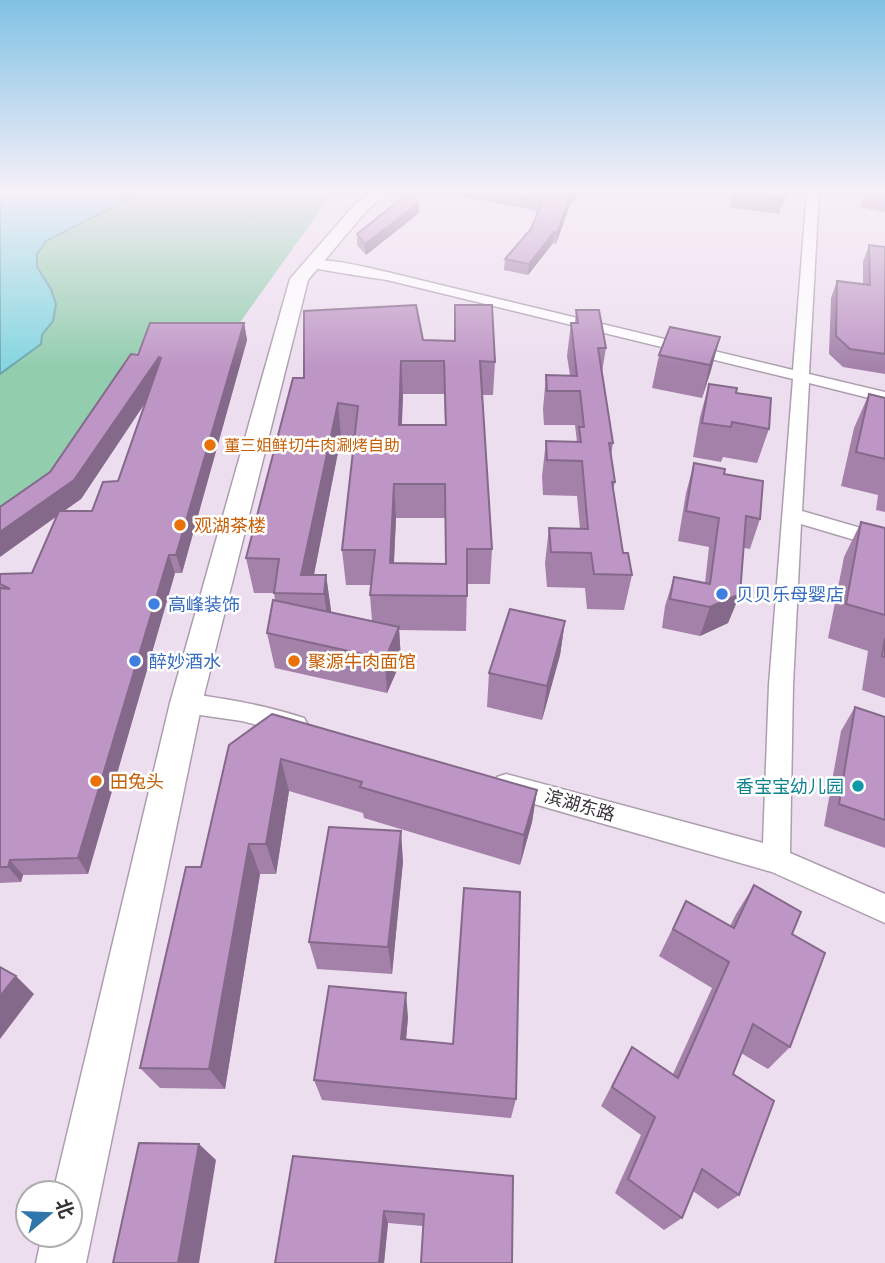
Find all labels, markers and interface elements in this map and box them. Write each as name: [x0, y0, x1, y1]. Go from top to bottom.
place label: 董三姐鲜切牛肉涮烤自助: [224, 435, 400, 455]
marker: 董三姐鲜切牛肉涮烤自助: [202, 437, 218, 453]
place label: 观湖茶楼: [194, 514, 266, 537]
marker: 观湖茶楼: [172, 517, 188, 533]
place label: 贝贝乐母婴店: [736, 583, 844, 606]
marker: 贝贝乐母婴店: [714, 586, 730, 602]
place label: 高峰装饰: [168, 593, 240, 616]
marker: 高峰装饰: [146, 596, 162, 612]
place label: 醉妙酒水: [149, 650, 221, 673]
place label: 聚源牛肉面馆: [308, 650, 416, 673]
marker: 醉妙酒水: [127, 653, 143, 669]
marker: 聚源牛肉面馆: [286, 653, 302, 669]
place label: 田兔头: [110, 770, 164, 793]
marker: 田兔头: [88, 773, 104, 789]
place label: 香宝宝幼儿园: [736, 775, 844, 798]
marker: 香宝宝幼儿园: [850, 778, 866, 794]
street label: 滨湖东路: [542, 784, 618, 826]
north arrow: [14, 1179, 84, 1249]
text: 北: [51, 1196, 80, 1221]

